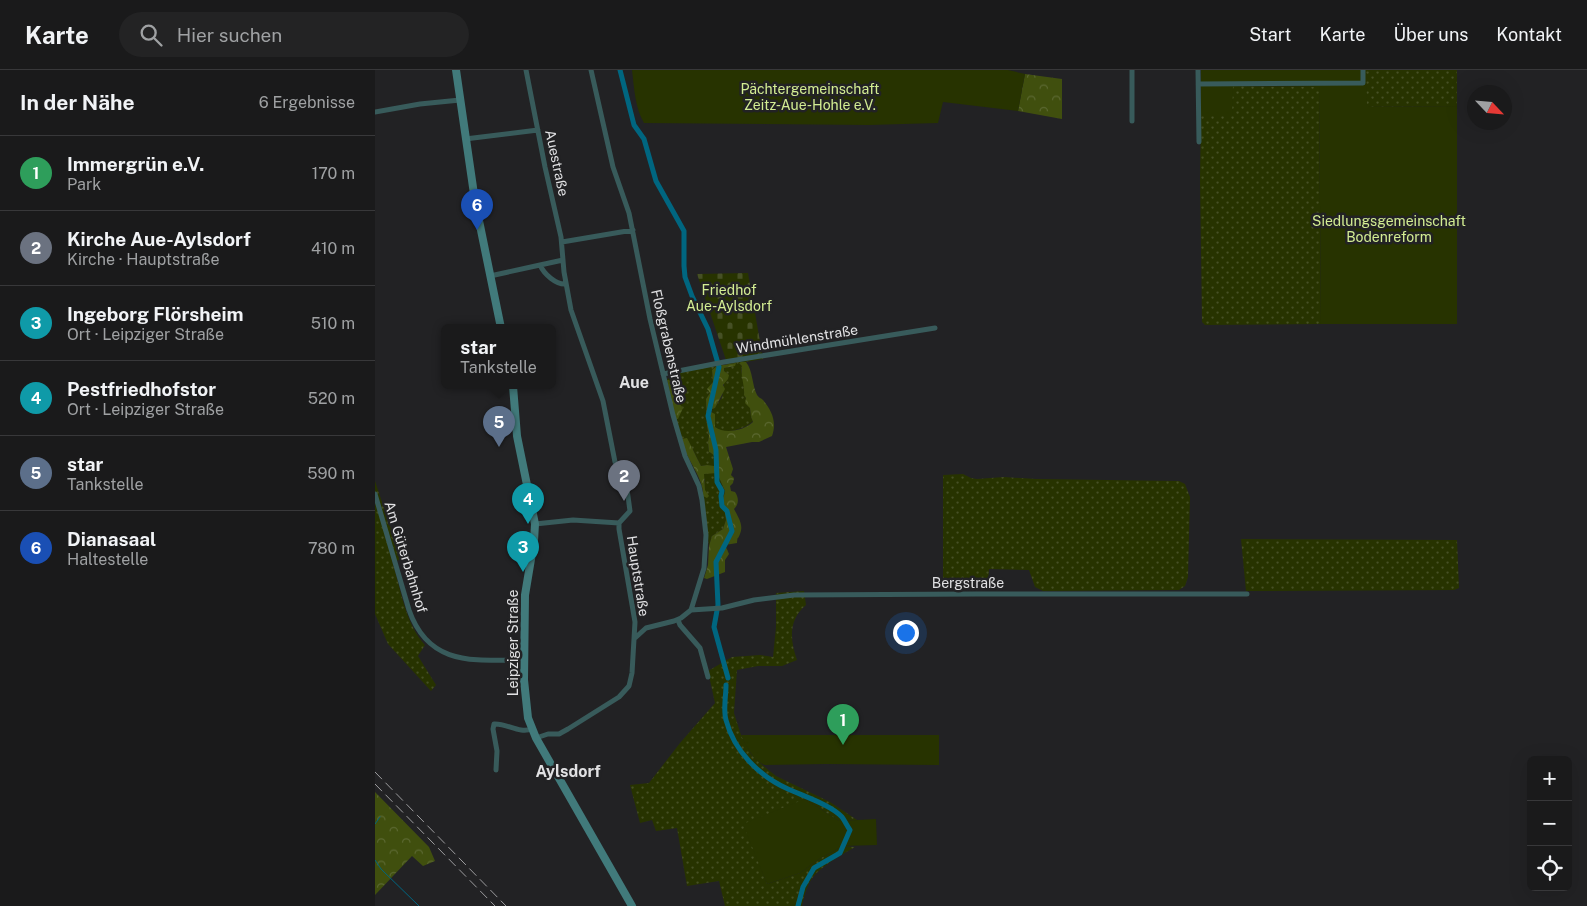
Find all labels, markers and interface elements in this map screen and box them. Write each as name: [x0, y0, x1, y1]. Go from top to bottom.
search box: [119, 12, 469, 57]
text: Karte: [25, 21, 89, 49]
icon: search: [137, 21, 165, 49]
text: Hier suchen: [177, 24, 282, 46]
text: Start: [1249, 24, 1292, 45]
text: Karte: [1320, 24, 1365, 45]
text: Über uns: [1393, 24, 1468, 45]
text: Kontakt: [1496, 24, 1562, 45]
park label: Pächtergemeinschaft Zeitz-Aue-Hohle e.V.: [741, 81, 879, 113]
north arrow: [1467, 85, 1512, 130]
text: In der Nähe: [20, 90, 135, 115]
text: 6 Ergebnisse: [259, 93, 355, 112]
street label: Auestraße: [542, 128, 572, 198]
text: Immergrün e.V.: [67, 153, 204, 175]
text: 1: [33, 164, 39, 183]
text: 170 m: [312, 164, 355, 183]
text: Park: [67, 175, 101, 194]
pin: 6: [461, 189, 493, 230]
park label: Siedlungsgemeinschaft Bodenreform: [1312, 213, 1466, 245]
text: Kirche Aue-Aylsdorf: [67, 228, 251, 250]
text: 2: [31, 239, 41, 258]
text: 410 m: [311, 239, 355, 258]
text: Kirche · Hauptstraße: [67, 250, 219, 269]
park label: Friedhof Aue-Aylsdorf: [686, 282, 772, 314]
street label: Floßgrabenstraße: [648, 288, 690, 404]
text: Ingeborg Flörsheim: [67, 303, 244, 325]
text: 3: [31, 314, 41, 333]
text: 510 m: [311, 314, 355, 333]
street label: Windmühlenstraße: [735, 321, 859, 357]
popup: [441, 324, 556, 389]
text: Ort · Leipziger Straße: [67, 325, 224, 344]
text: star: [460, 336, 497, 358]
text: Tankstelle: [460, 358, 537, 377]
district label: Aue: [619, 373, 649, 392]
text: Pestfriedhofstor: [67, 378, 216, 400]
text: 4: [31, 389, 41, 408]
text: 520 m: [308, 389, 355, 408]
text: Ort · Leipziger Straße: [67, 400, 224, 419]
pin: 5: [483, 406, 515, 447]
text: star: [67, 453, 103, 475]
pin: 2: [608, 460, 640, 501]
text: 5: [31, 464, 41, 483]
text: 590 m: [307, 464, 355, 483]
text: Tankstelle: [67, 475, 144, 494]
pin: 4: [512, 483, 544, 524]
street label: Am Güterbahnhof: [381, 499, 431, 615]
text: Dianasaal: [67, 528, 156, 550]
pin: 3: [507, 531, 539, 572]
street label: Hauptstraße: [624, 534, 652, 618]
text: 6: [31, 539, 41, 558]
text: 780 m: [308, 539, 355, 558]
text: Haltestelle: [67, 550, 148, 569]
street label: Bergstraße: [932, 575, 1004, 591]
street label: Leipziger Straße: [505, 590, 521, 696]
your location: [893, 620, 919, 646]
pin: 1: [827, 704, 859, 745]
map controls: [1527, 756, 1572, 891]
button: +: [1527, 756, 1572, 801]
district label: Aylsdorf: [535, 762, 601, 781]
button: −: [1527, 801, 1572, 846]
button: locate: [1527, 846, 1572, 891]

